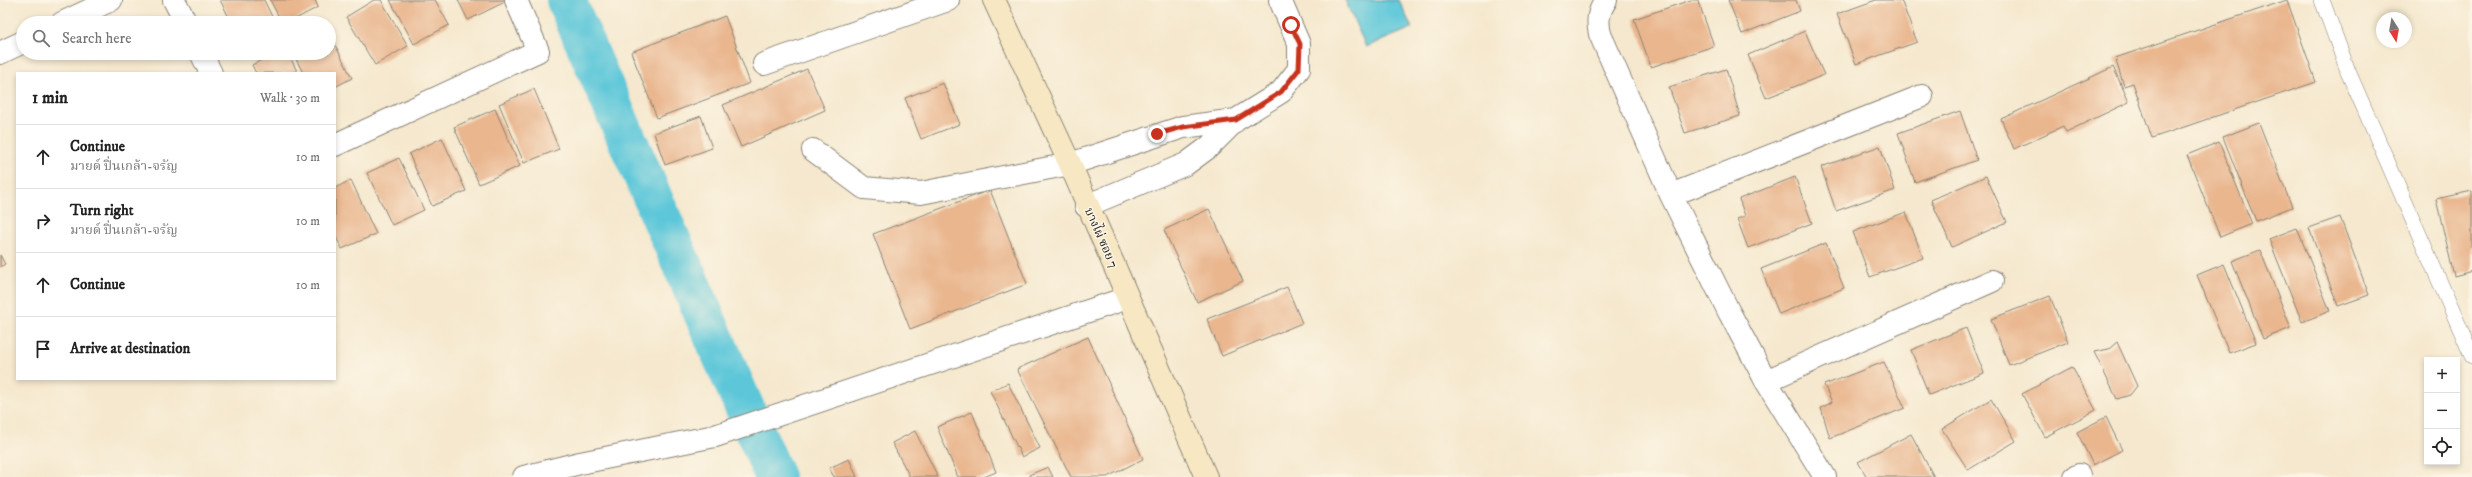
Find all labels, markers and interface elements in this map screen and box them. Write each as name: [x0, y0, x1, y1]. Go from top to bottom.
north arrow: [2376, 12, 2412, 48]
search box: [16, 16, 336, 60]
route start: [1282, 16, 1300, 34]
icon: search: [30, 27, 52, 49]
text: Search here: [62, 29, 131, 48]
text: 1 min: [32, 87, 68, 109]
text: Walk · 30 m: [260, 90, 320, 106]
route end: [1148, 125, 1166, 143]
text: Continue: [70, 137, 125, 156]
icon: ahead: [32, 146, 54, 168]
text: 10 m: [296, 149, 320, 165]
text: มายด์ ปิ่นเกล้า-จรัญ: [70, 158, 178, 174]
text: Turn right: [70, 201, 133, 220]
street label: บางไผ่ ซอย 7: [1081, 205, 1123, 270]
icon: right: [32, 210, 54, 232]
text: 10 m: [296, 213, 320, 229]
text: มายด์ ปิ่นเกล้า-จรัญ: [70, 222, 178, 238]
icon: ahead: [32, 274, 54, 296]
text: Continue: [70, 275, 125, 294]
text: 10 m: [296, 277, 320, 293]
icon: arrive: [32, 338, 54, 360]
text: Arrive at destination: [70, 339, 190, 358]
map controls: [2424, 357, 2460, 465]
button: +: [2424, 357, 2460, 393]
button: −: [2424, 393, 2460, 429]
button: locate: [2424, 429, 2460, 465]

